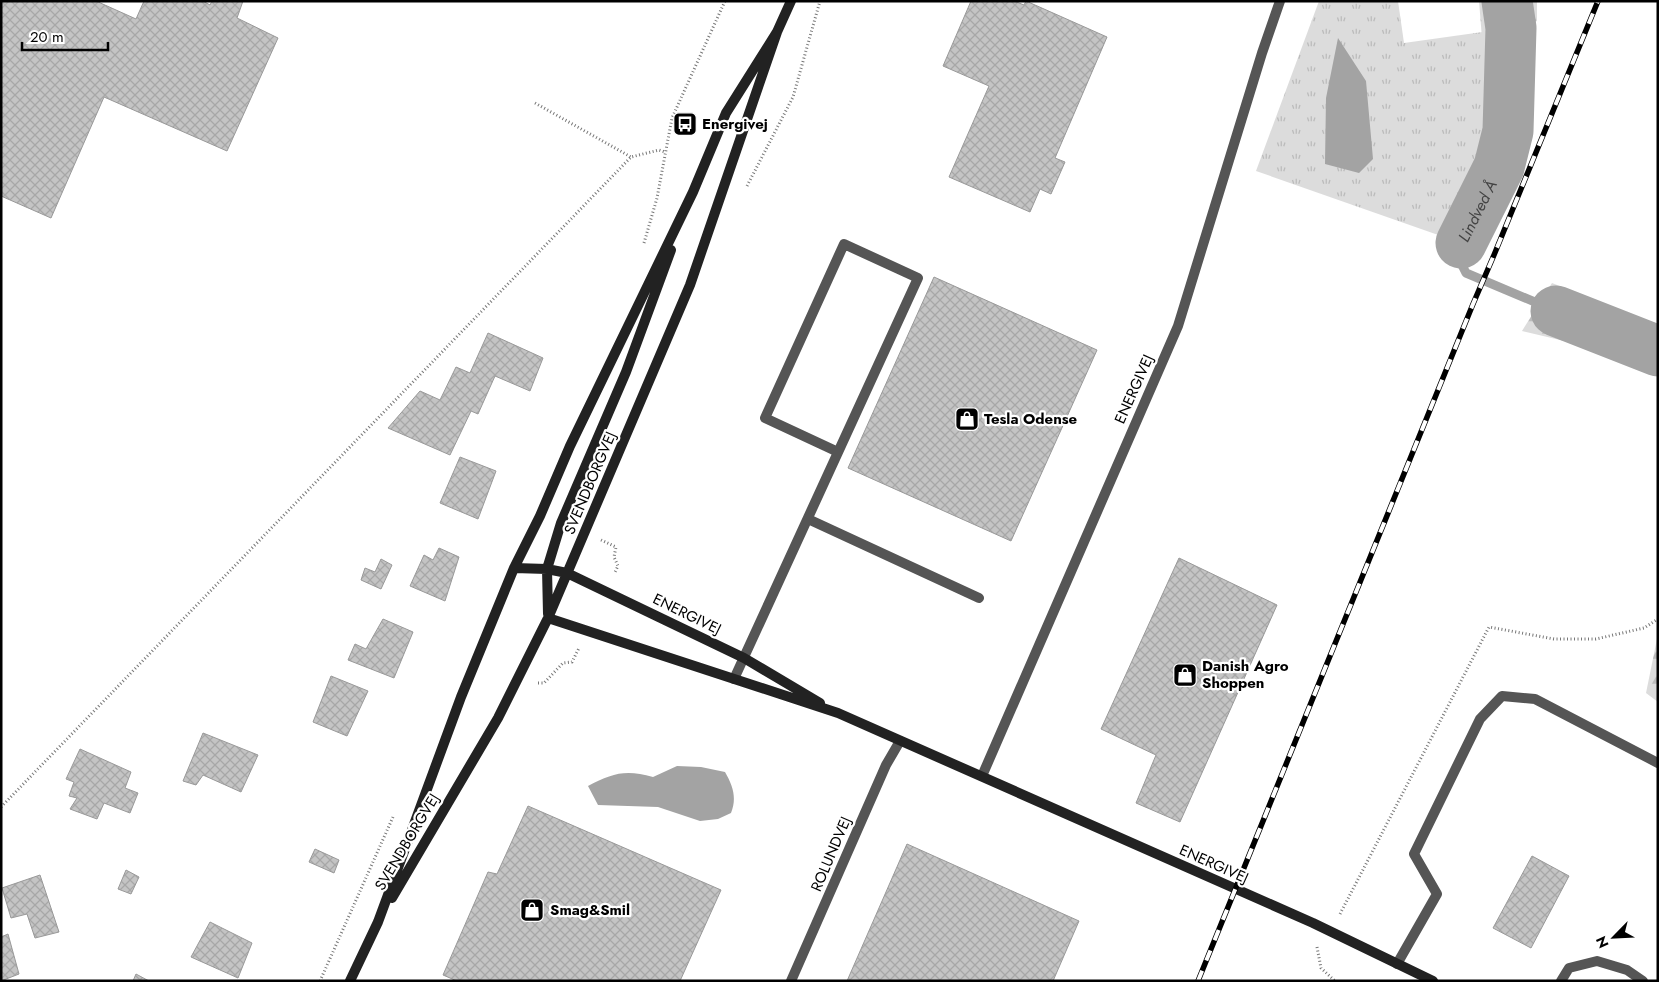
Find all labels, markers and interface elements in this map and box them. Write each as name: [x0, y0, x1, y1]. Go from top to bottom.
scale bar: [22, 20, 109, 52]
text: 20 m: [30, 26, 64, 48]
bus stop icon: Energivej: [672, 111, 698, 137]
place label: Energivej: [702, 113, 768, 135]
water label: Lindved Å: [1452, 176, 1502, 246]
street label: ENERGIVEJ: [1109, 351, 1159, 427]
shop icon: Tesla Odense: [954, 406, 980, 432]
place label: Tesla Odense: [984, 408, 1078, 430]
street label: SVENDBORGVEJ: [558, 428, 622, 538]
street label: ENERGIVEJ: [649, 588, 725, 640]
place label: Danish Agro Shoppen: [1202, 655, 1289, 694]
shop icon: Danish Agro Shoppen: [1172, 662, 1198, 688]
street label: SVENDBORGVEJ: [369, 789, 445, 895]
street label: ROLUNDVEJ: [805, 813, 857, 895]
street label: ENERGIVEJ: [1176, 839, 1252, 889]
shop icon: Smag&Smil: [519, 897, 545, 923]
place label: Smag&Smil: [550, 899, 630, 921]
north arrow: [1589, 912, 1639, 962]
text: N: [1591, 933, 1614, 951]

